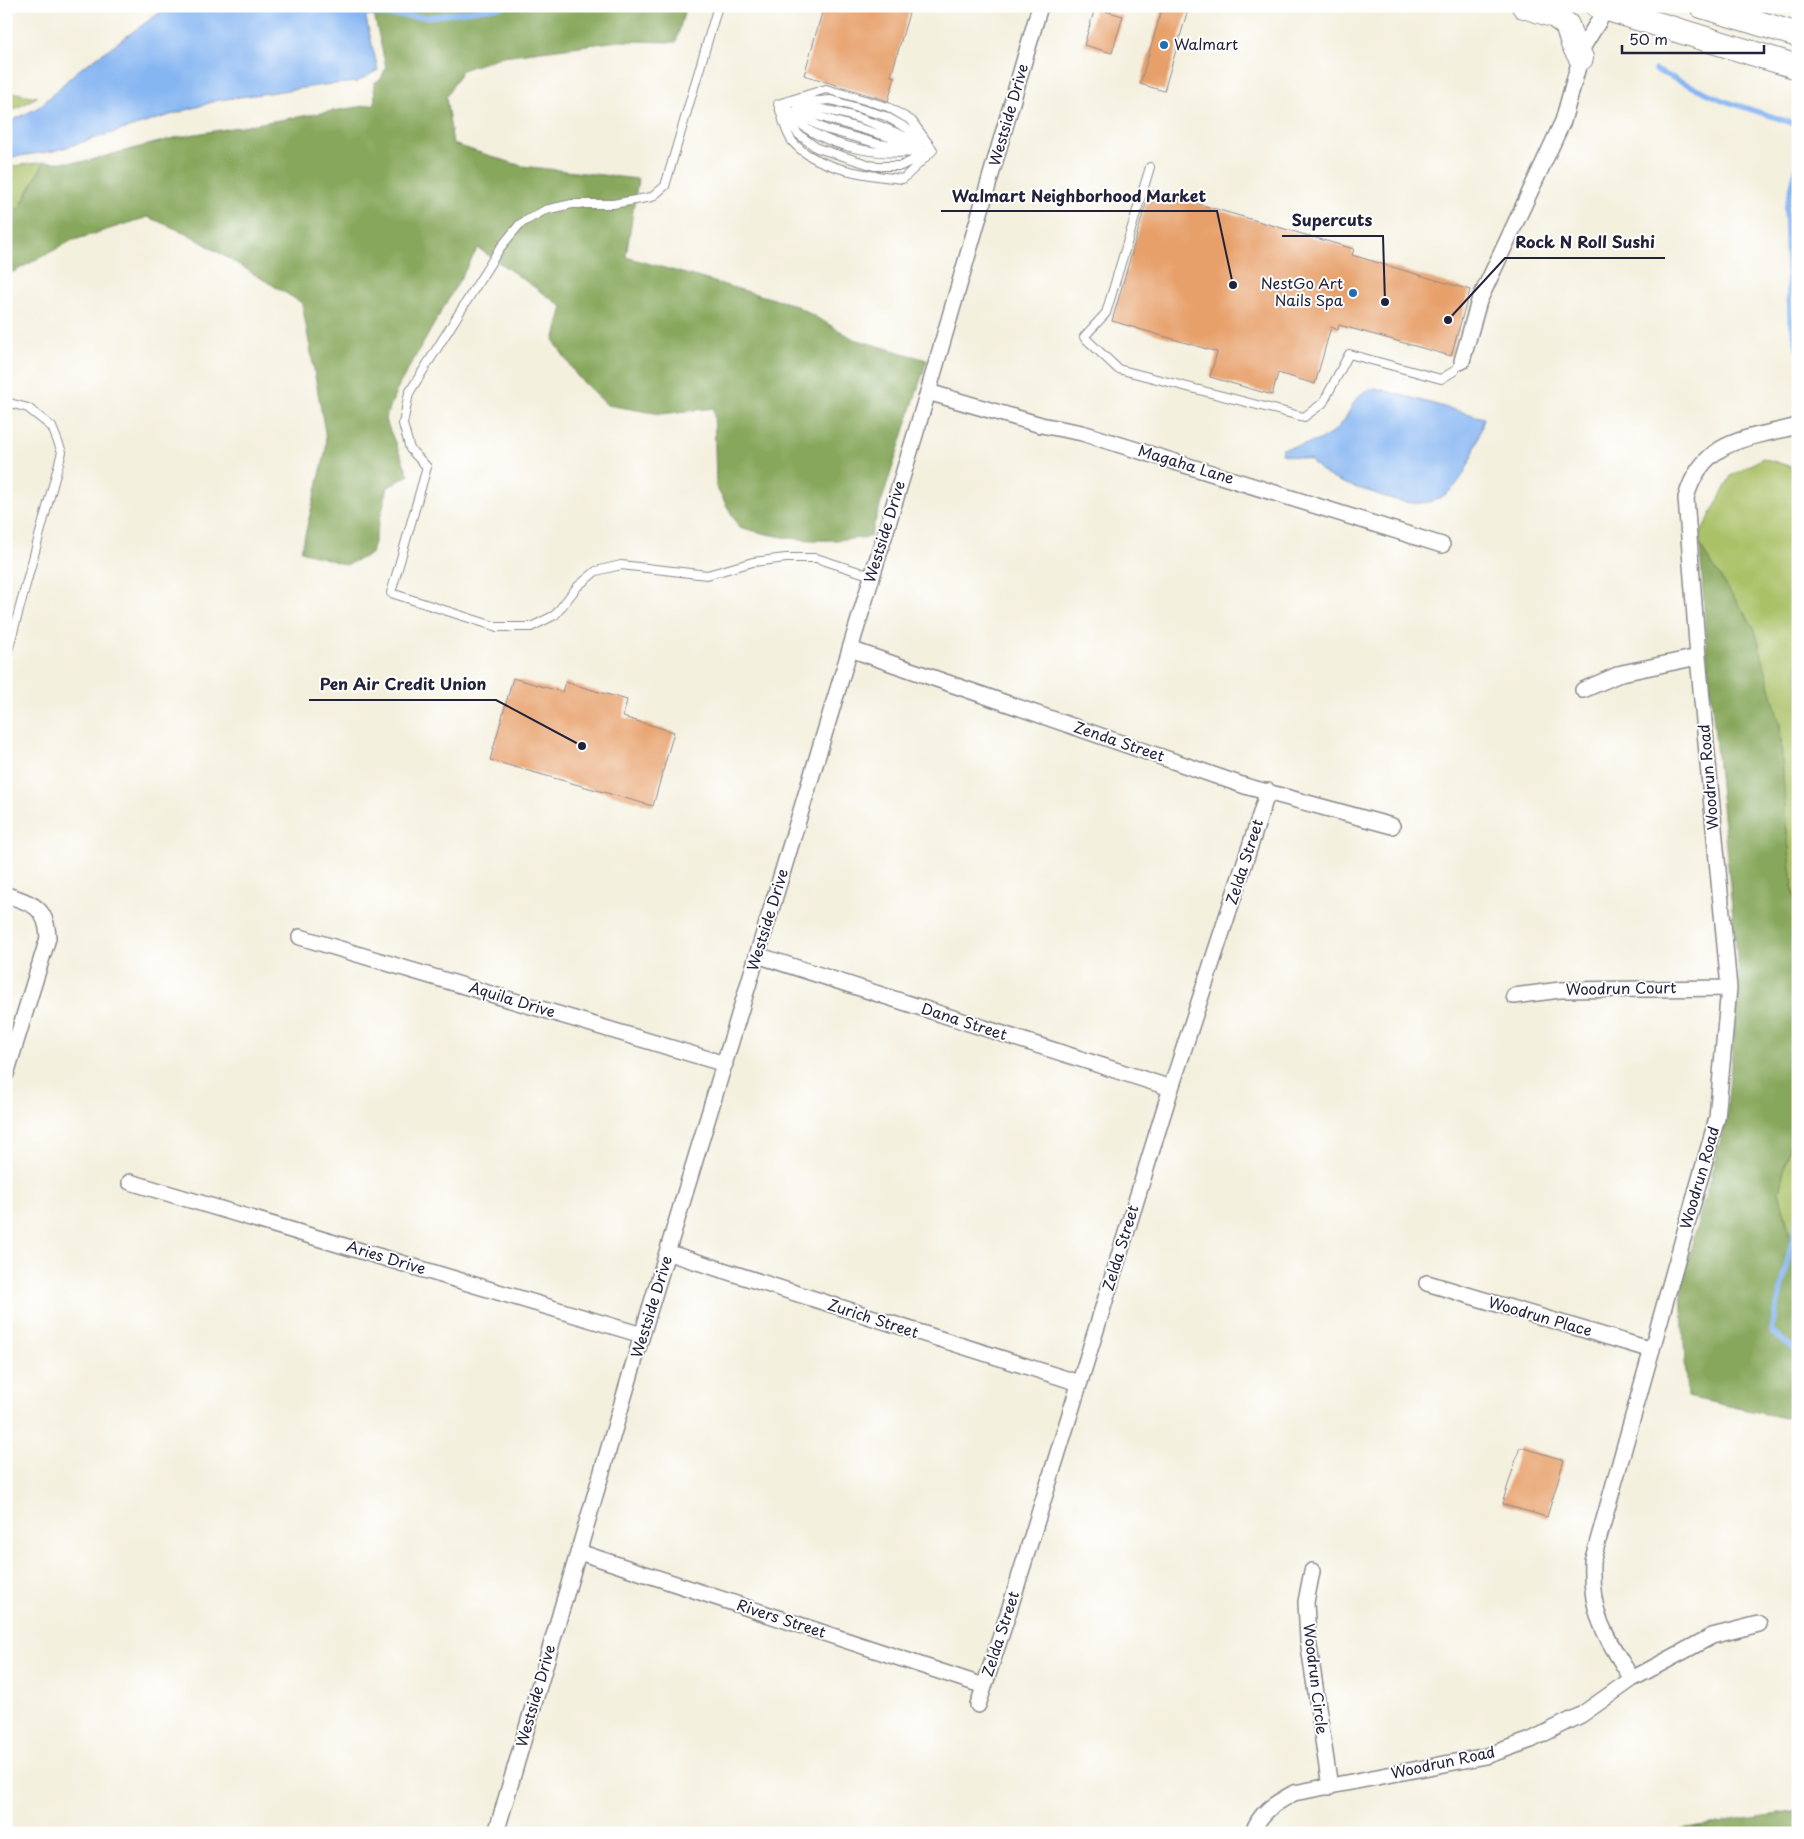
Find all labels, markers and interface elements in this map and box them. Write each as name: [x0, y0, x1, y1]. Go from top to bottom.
scale bar: [1622, 22, 1764, 54]
text: 50 m: [1629, 27, 1668, 50]
place label: Walmart: [1174, 32, 1238, 55]
marker: Walmart: [1158, 39, 1170, 51]
street label: Westside Drive: [982, 61, 1033, 169]
callout: Walmart Neighborhood Market: [941, 180, 1217, 211]
text: Walmart Neighborhood Market: [952, 183, 1207, 207]
callout: Supercuts: [1282, 205, 1383, 236]
text: Supercuts: [1292, 207, 1372, 231]
callout: Rock N Roll Sushi: [1505, 227, 1665, 258]
text: Rock N Roll Sushi: [1515, 229, 1655, 253]
place label: NestGo Art Nails Spa: [1261, 271, 1344, 311]
marker: NestGo Art Nails Spa: [1347, 287, 1359, 299]
street label: Magaha Lane: [1135, 438, 1237, 489]
street label: Westside Drive: [857, 478, 910, 585]
callout: Pen Air Credit Union: [309, 669, 496, 700]
text: Pen Air Credit Union: [320, 671, 486, 695]
street label: Zenda Street: [1071, 714, 1168, 767]
street label: Woodrun Road: [1691, 723, 1724, 831]
street label: Zelda Street: [1219, 816, 1268, 907]
street label: Westside Drive: [740, 866, 793, 973]
street label: Aquila Drive: [466, 975, 558, 1023]
street label: Woodrun Court: [1566, 975, 1676, 1000]
street label: Dana Street: [919, 996, 1010, 1045]
street label: Woodrun Road: [1673, 1123, 1724, 1232]
street label: Zelda Street: [1096, 1202, 1144, 1293]
street label: Aries Drive: [344, 1234, 429, 1279]
street label: Westside Drive: [624, 1253, 677, 1360]
street label: Woodrun Place: [1486, 1290, 1595, 1341]
street label: Zurich Street: [825, 1292, 922, 1343]
street label: Zelda Street: [975, 1588, 1024, 1679]
street label: Rivers Street: [734, 1592, 829, 1643]
street label: Woodrun Circle: [1298, 1622, 1335, 1735]
street label: Westside Drive: [509, 1642, 560, 1750]
street label: Woodrun Road: [1388, 1739, 1497, 1784]

